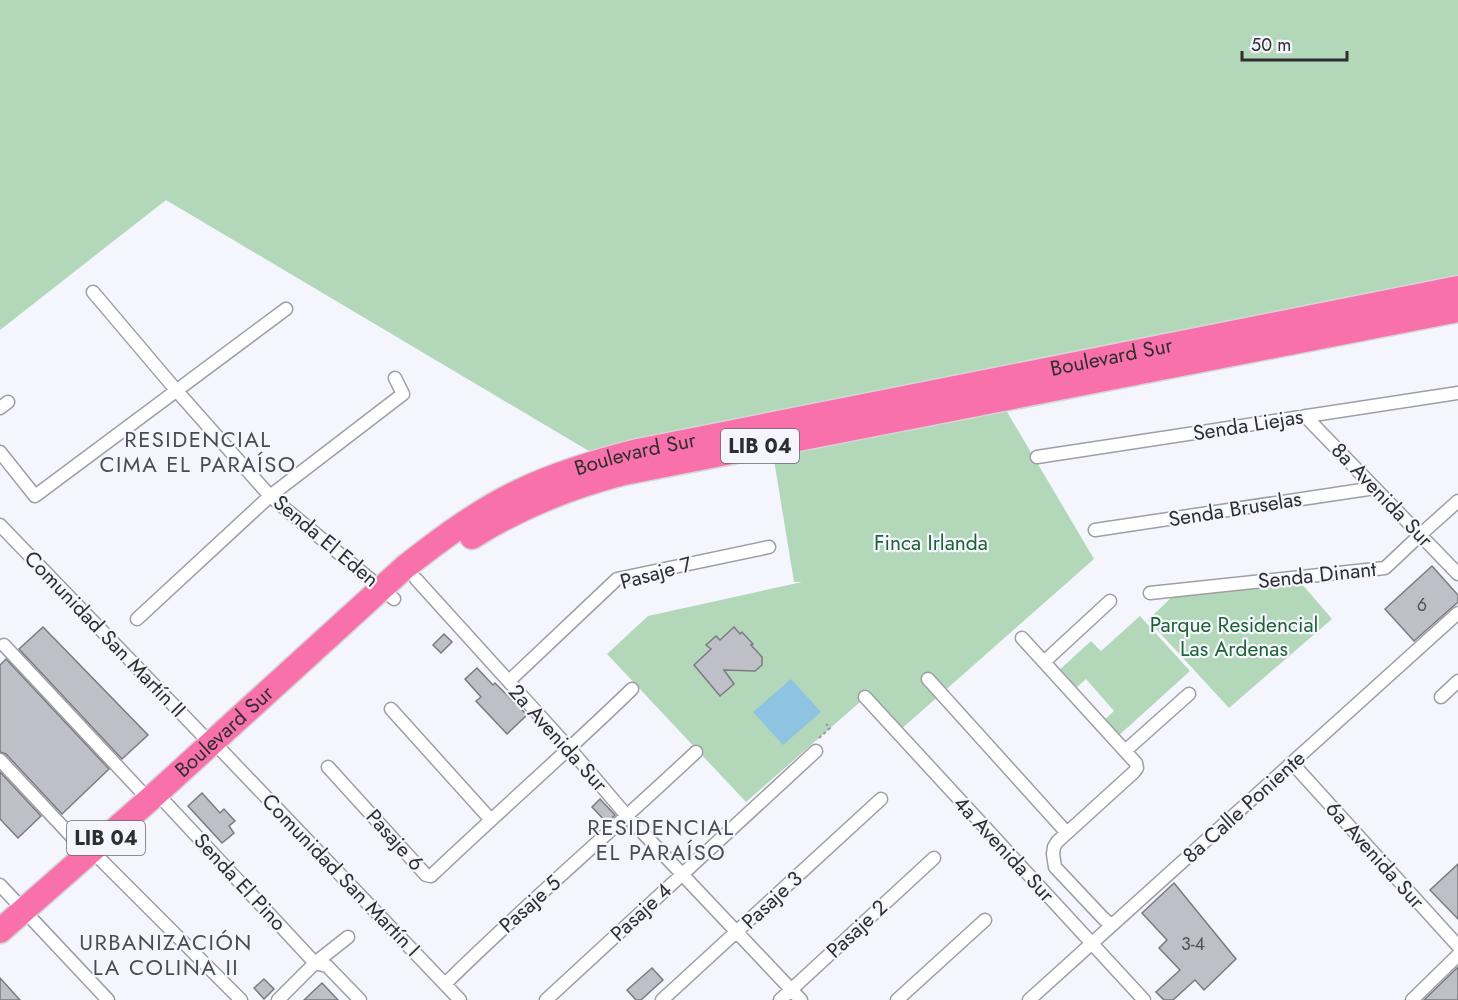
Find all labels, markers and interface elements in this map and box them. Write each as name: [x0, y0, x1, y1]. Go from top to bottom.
scale bar: [1242, 24, 1347, 62]
text: 50 m: [1251, 32, 1291, 58]
street label: Boulevard Sur: [1047, 330, 1176, 384]
street label: Senda Liejas: [1191, 401, 1305, 449]
district label: RESIDENCIAL CIMA EL PARAÍSO: [99, 423, 297, 480]
street label: Boulevard Sur: [570, 425, 699, 483]
road number: LIB 04: [721, 429, 799, 463]
street label: 8a Avenida Sur: [1324, 436, 1440, 555]
street label: Senda Bruselas: [1166, 484, 1304, 534]
street label: Senda El Eden: [267, 488, 385, 594]
park label: Finca Irlanda: [874, 528, 988, 558]
street label: Comunidad San Martín II: [17, 544, 193, 724]
street label: Pasaje 7: [617, 549, 695, 597]
street label: Senda Dinant: [1256, 554, 1378, 596]
house number: 6: [1417, 592, 1427, 618]
park label: Parque Residencial Las Ardenas: [1150, 610, 1318, 664]
street label: Boulevard Sur: [168, 678, 281, 784]
street label: 2a Avenida Sur: [502, 678, 615, 799]
street label: 8a Calle Poniente: [1176, 744, 1312, 870]
street label: Comunidad San Martín I: [255, 787, 427, 963]
street label: 4a Avenida Sur: [947, 789, 1062, 909]
street label: 6a Avenida Sur: [1318, 795, 1432, 916]
street label: Pasaje 6: [359, 802, 431, 878]
district label: RESIDENCIAL EL PARAÍSO: [587, 811, 735, 868]
road number: LIB 04: [67, 821, 145, 855]
street label: Senda El Pino: [187, 826, 293, 938]
street label: Pasaje 3: [735, 864, 809, 936]
street label: Pasaje 5: [493, 868, 567, 940]
street label: Pasaje 4: [604, 876, 678, 948]
street label: Pasaje 2: [820, 893, 894, 965]
district label: URBANIZACIÓN LA COLINA II: [79, 926, 253, 983]
house number: 3-4: [1181, 931, 1205, 957]

